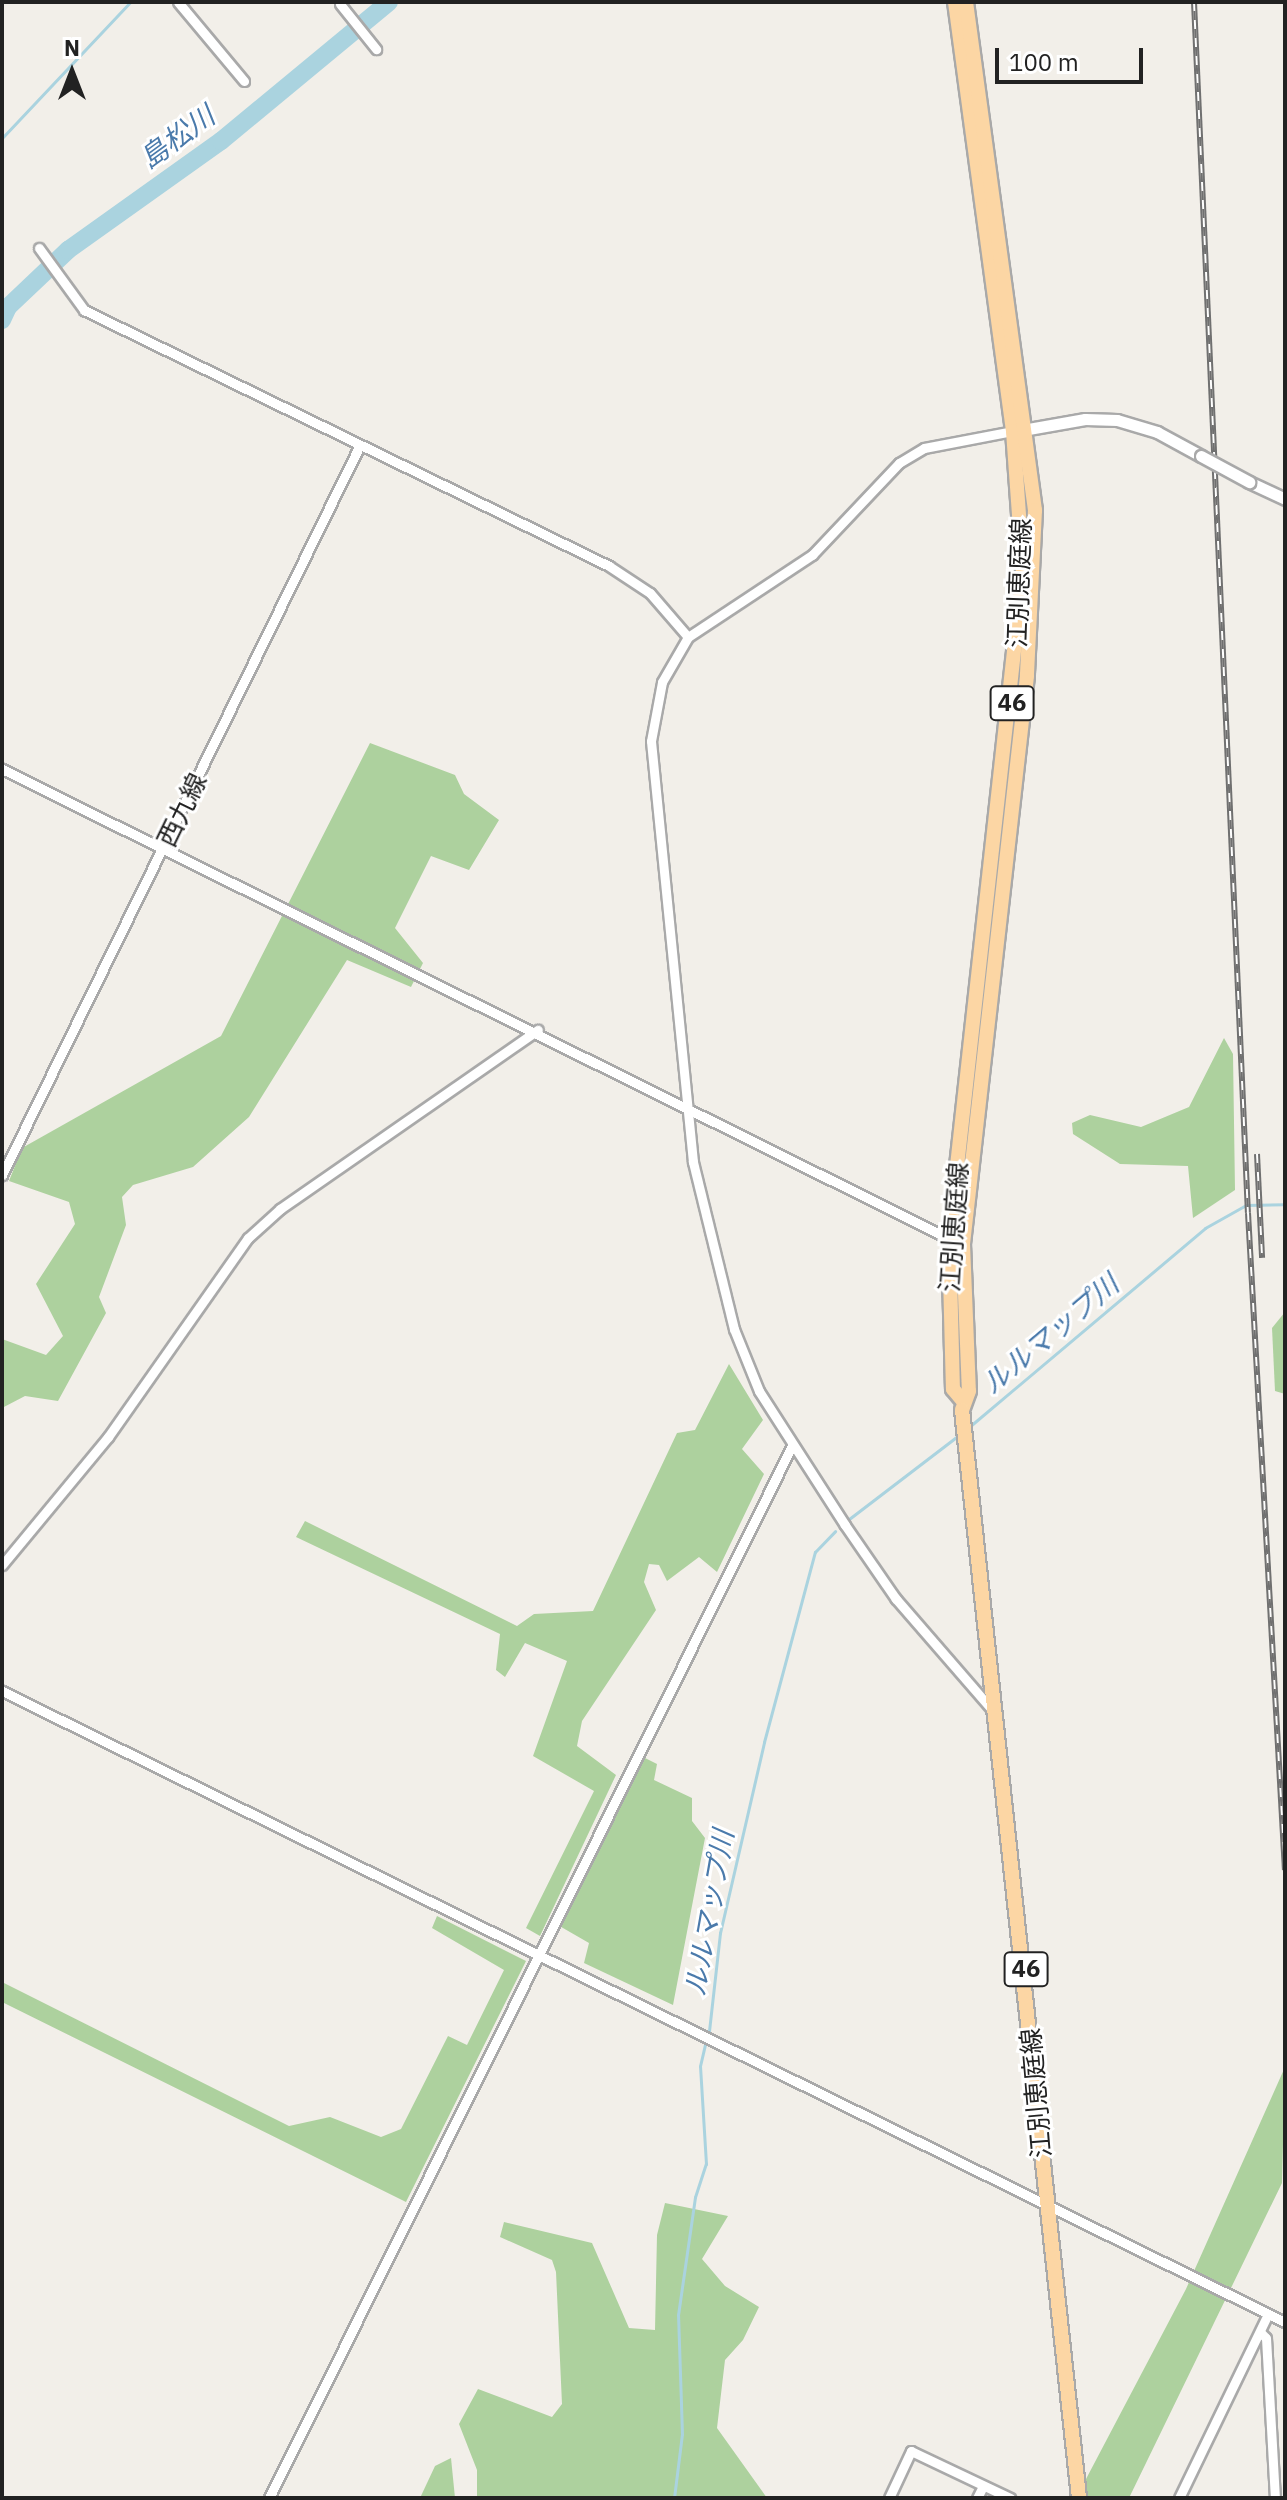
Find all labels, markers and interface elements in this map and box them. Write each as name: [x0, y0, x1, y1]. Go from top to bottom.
north arrow: [32, 32, 112, 112]
scale bar: [999, 32, 1147, 82]
text: N: [64, 33, 80, 62]
text: 100 m: [1009, 46, 1079, 78]
water label: 島松川: [133, 99, 221, 175]
street label: 江別恵庭線: [1001, 517, 1037, 649]
road number: 46: [988, 683, 1036, 723]
street label: 西九線: [151, 768, 213, 852]
street label: 江別恵庭線: [934, 1161, 974, 1293]
water label: ルルマップ川: [975, 1267, 1125, 1401]
water label: ルルマップ川: [678, 1827, 740, 1999]
road number: 46: [1002, 1949, 1050, 1989]
street label: 江別恵庭線: [1015, 2027, 1057, 2159]

